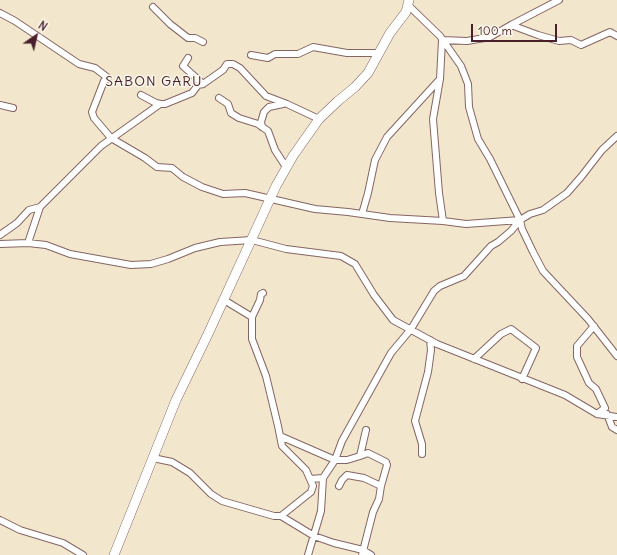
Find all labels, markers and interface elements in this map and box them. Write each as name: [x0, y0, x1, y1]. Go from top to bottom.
north arrow: [16, 16, 56, 56]
scale bar: [473, 16, 559, 42]
text: N: [36, 18, 50, 34]
text: 100 m: [478, 23, 512, 38]
district label: SABON GARU: [105, 74, 203, 90]

